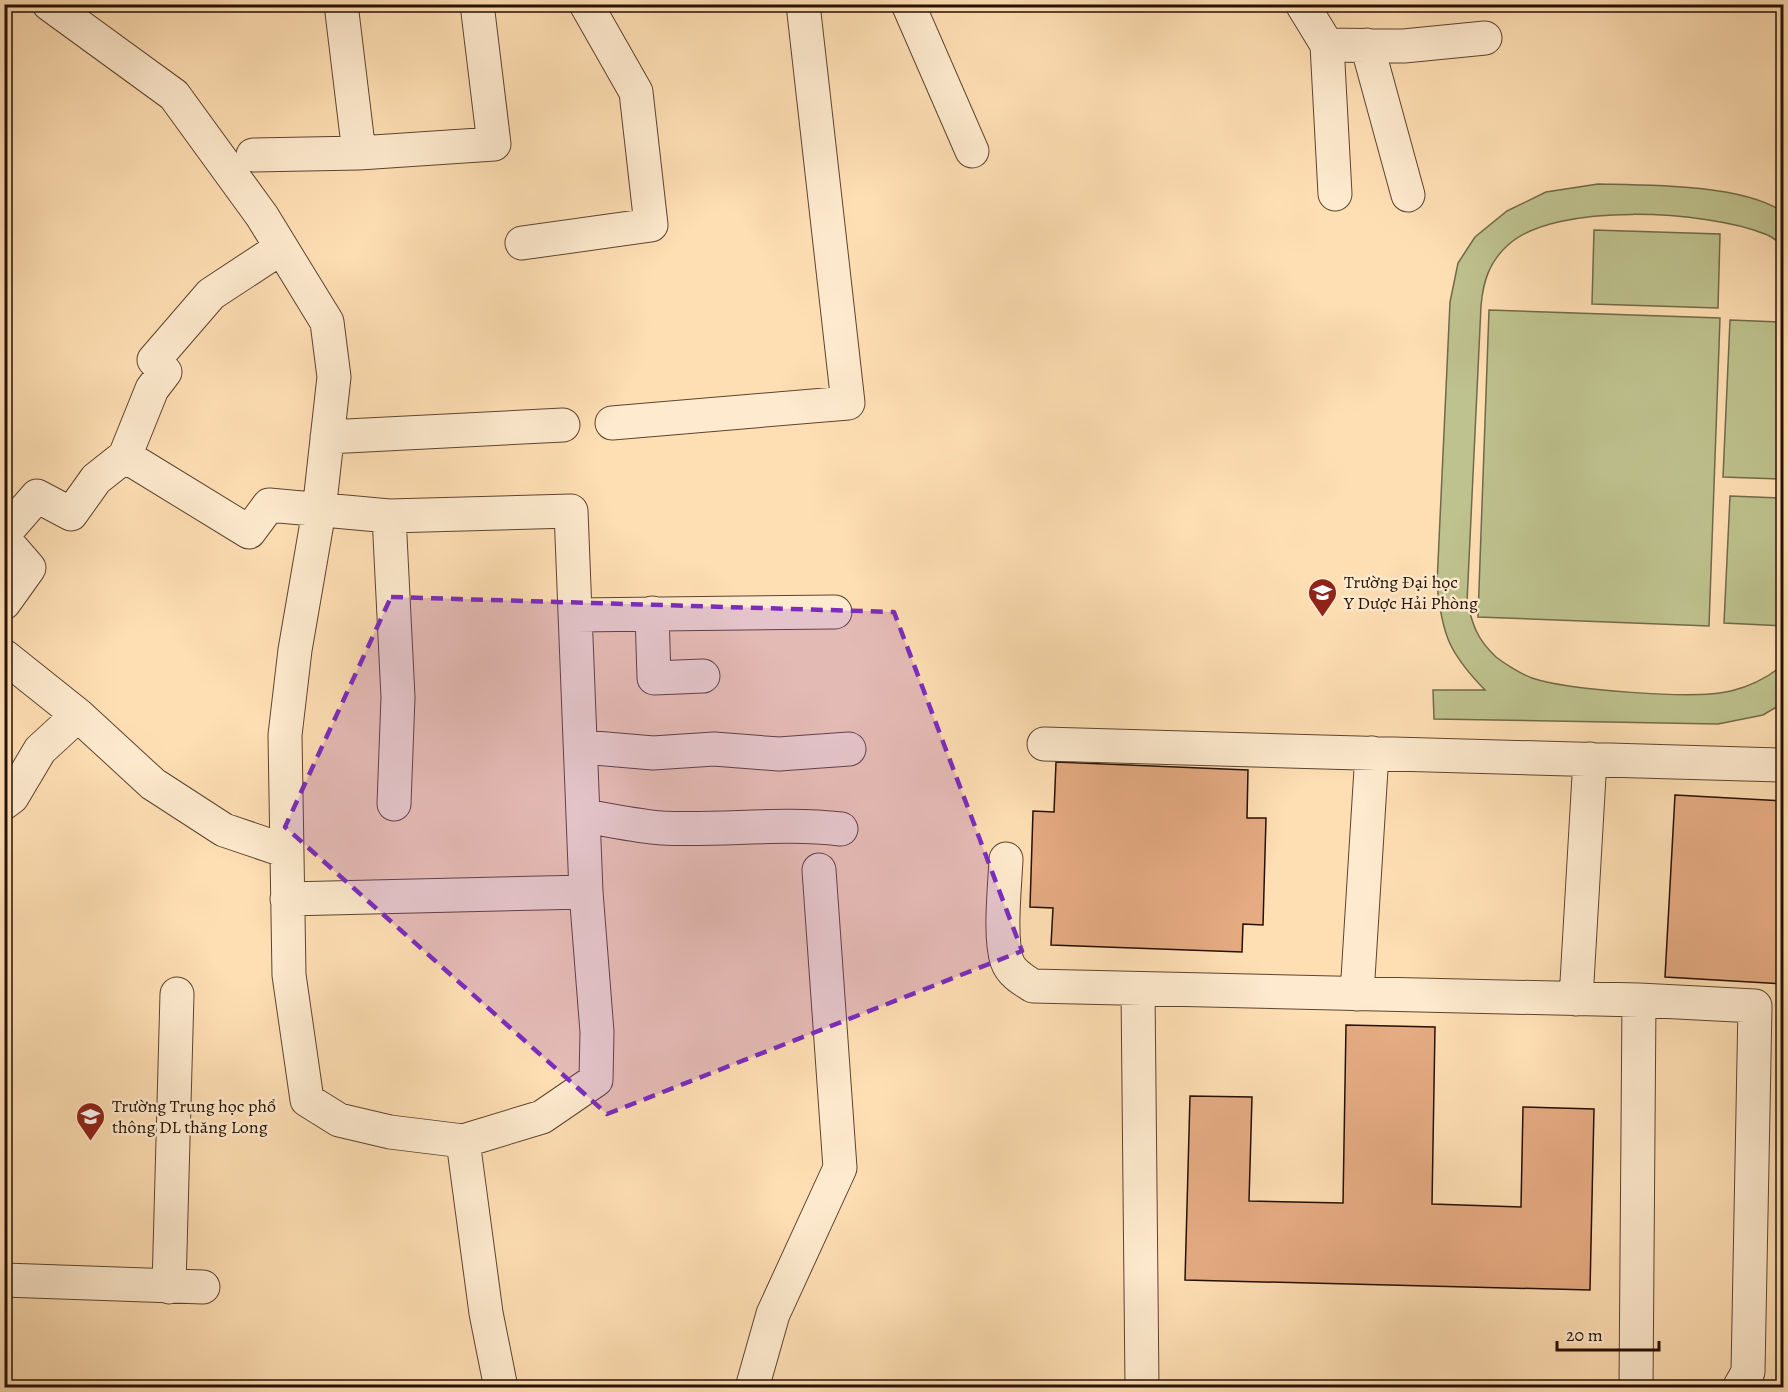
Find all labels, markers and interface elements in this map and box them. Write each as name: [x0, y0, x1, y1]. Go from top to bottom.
place label: Trường Đại học Y Dược Hải Phòng: [1343, 570, 1478, 615]
school or university icon: Trường Đại học Y Dược Hải Phòng: [1307, 576, 1339, 618]
place label: Trường Trung học phổ thông DL thăng Long: [112, 1094, 276, 1139]
school or university icon: Trường Trung học phổ thông DL thăng Long: [75, 1100, 107, 1142]
scale bar: [1557, 1314, 1659, 1352]
text: 20 m: [1566, 1323, 1603, 1347]

